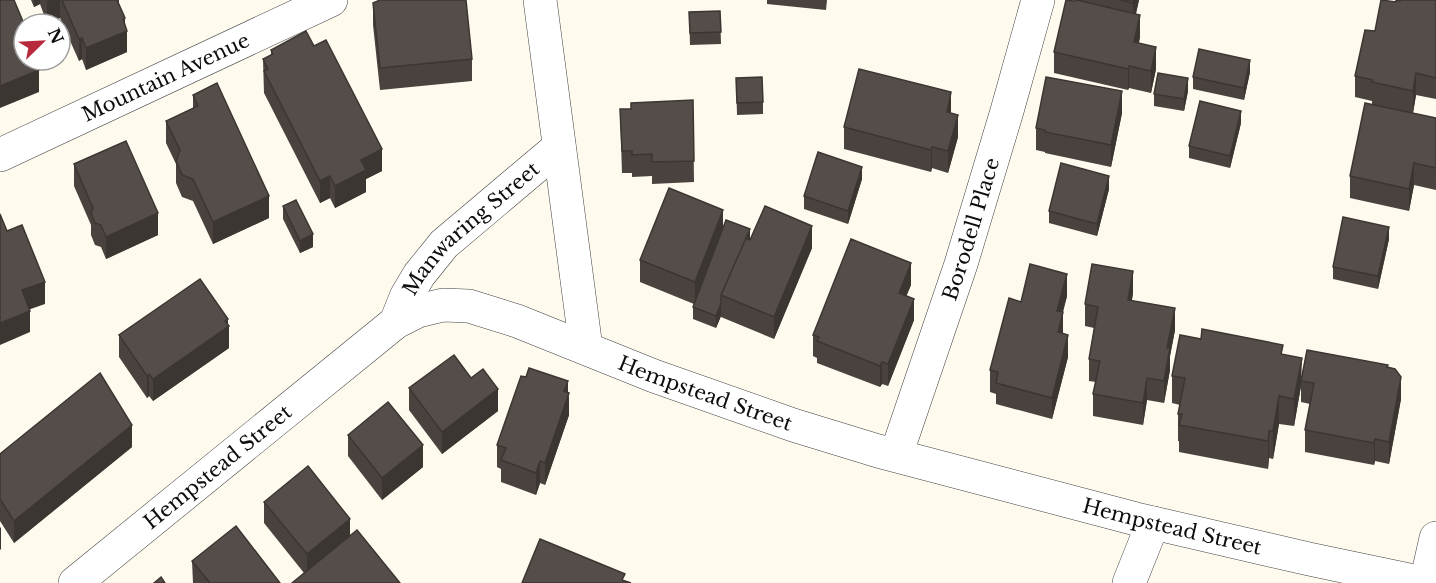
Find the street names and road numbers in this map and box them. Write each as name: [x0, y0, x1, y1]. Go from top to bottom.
street label: Mountain Avenue: [78, 28, 253, 127]
street label: Borodell Place: [937, 155, 1004, 304]
street label: Manwaring Street: [398, 157, 544, 300]
street label: Hempstead Street: [615, 351, 796, 436]
street label: Hempstead Street: [139, 400, 297, 534]
street label: Hempstead Street: [1080, 493, 1264, 560]

